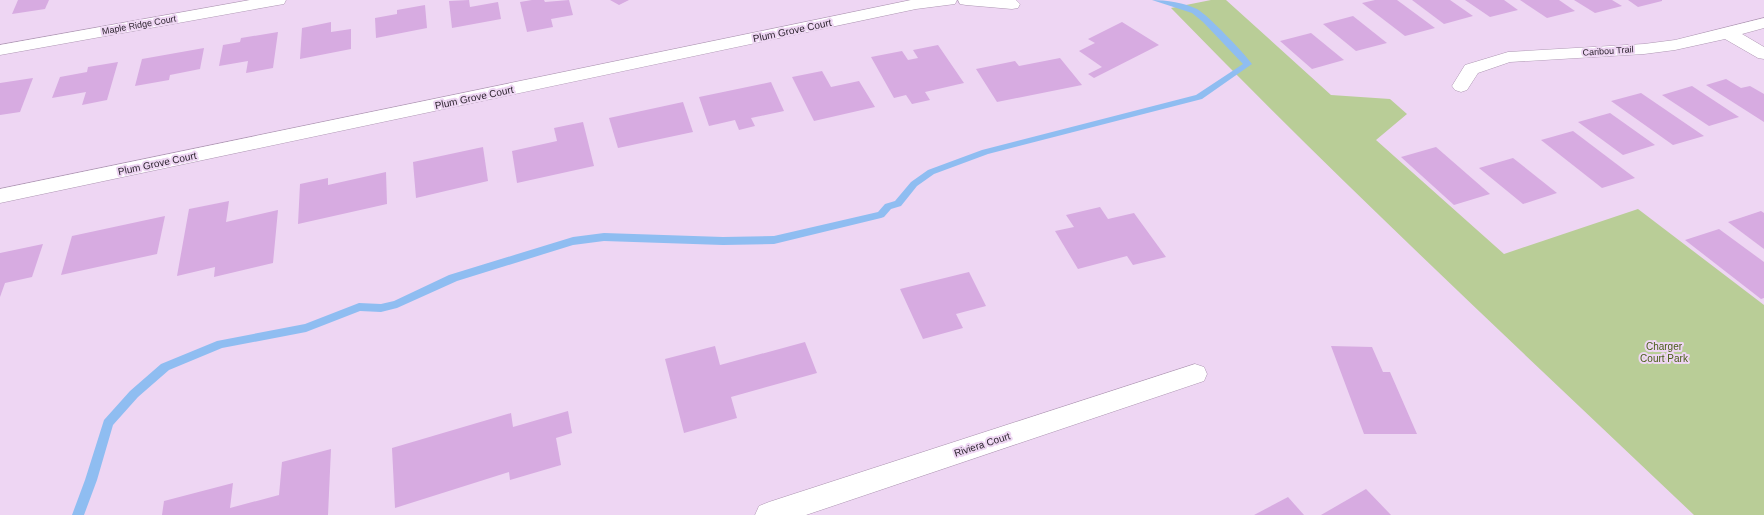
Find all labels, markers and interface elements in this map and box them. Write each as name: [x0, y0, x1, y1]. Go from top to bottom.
street label: Maple Ridge Court: [101, 13, 177, 36]
street label: Plum Grove Court: [752, 17, 833, 44]
street label: Caribou Trail: [1582, 44, 1634, 58]
street label: Plum Grove Court: [434, 84, 515, 111]
street label: Plum Grove Court: [117, 150, 198, 177]
park label: Charger Court Park: [1640, 341, 1689, 364]
street label: Riviera Court: [953, 430, 1012, 459]

